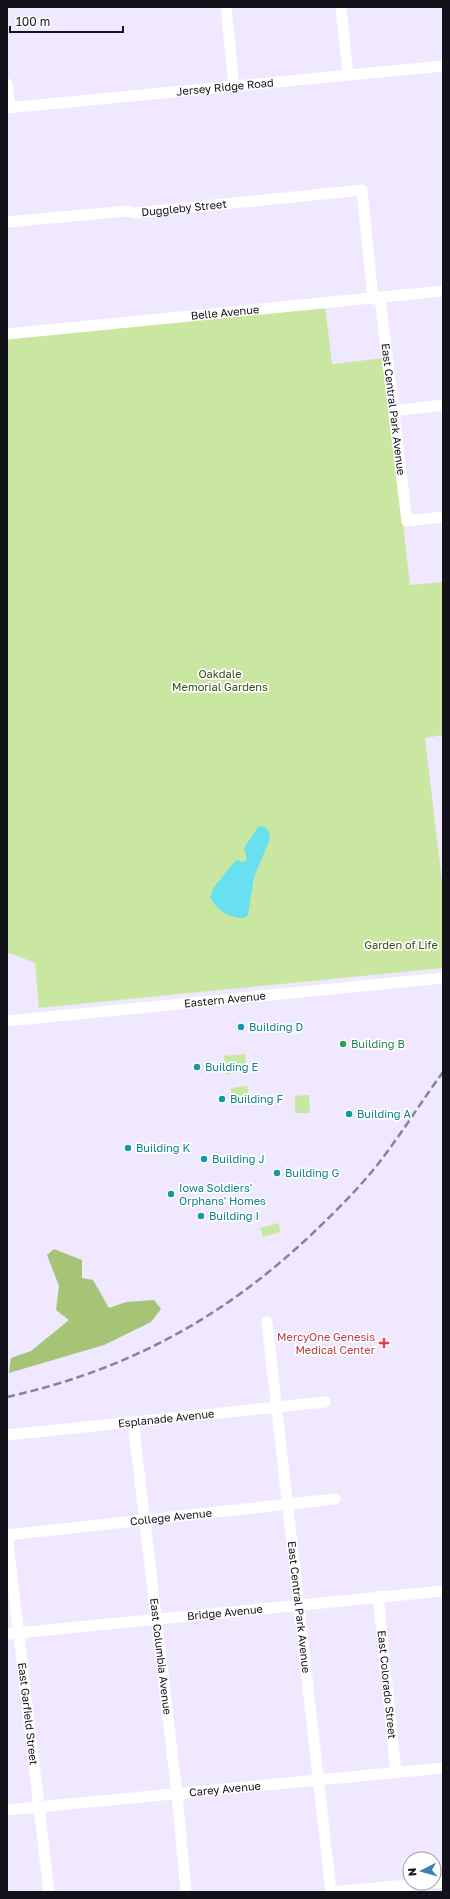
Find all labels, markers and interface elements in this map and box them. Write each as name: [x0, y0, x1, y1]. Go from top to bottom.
scale bar: [10, 8, 123, 34]
text: 100 m: [16, 14, 50, 29]
street label: Jersey Ridge Road: [176, 75, 274, 98]
street label: Duggleby Street: [141, 197, 227, 218]
street label: Belle Avenue: [190, 302, 260, 322]
street label: East Central Park Avenue: [380, 342, 408, 476]
park label: Oakdale Memorial Gardens: [172, 667, 268, 693]
park label: Garden of Life: [364, 938, 438, 951]
street label: Eastern Avenue: [183, 989, 266, 1010]
place label: Building D: [249, 1020, 303, 1033]
marker: Building D: [236, 1022, 246, 1032]
place label: Building B: [351, 1037, 405, 1050]
marker: Building B: [338, 1039, 348, 1049]
place label: Building E: [205, 1060, 258, 1073]
marker: Building E: [192, 1062, 202, 1072]
place label: Building F: [230, 1092, 283, 1105]
marker: Building F: [217, 1094, 227, 1104]
place label: Building A: [357, 1107, 411, 1120]
marker: Building A: [344, 1109, 354, 1119]
place label: Building K: [136, 1141, 190, 1154]
marker: Building K: [123, 1143, 133, 1153]
place label: Building J: [212, 1152, 264, 1165]
marker: Building J: [199, 1154, 209, 1164]
place label: Building G: [285, 1166, 339, 1179]
marker: Building G: [272, 1168, 282, 1178]
place label: Iowa Soldiers' Orphans' Homes: [179, 1181, 266, 1207]
marker: Iowa Soldiers' Orphans' Homes: [166, 1189, 176, 1199]
place label: Building I: [209, 1209, 259, 1222]
marker: Building I: [196, 1211, 206, 1221]
place label: MercyOne Genesis Medical Center: [277, 1330, 376, 1356]
marker: MercyOne Genesis Medical Center: [378, 1337, 390, 1349]
street label: Esplanade Avenue: [117, 1407, 215, 1429]
street label: College Avenue: [129, 1506, 213, 1527]
street label: East Central Park Avenue: [286, 1540, 313, 1674]
street label: East Columbia Avenue: [148, 1597, 175, 1715]
street label: Bridge Avenue: [186, 1602, 263, 1622]
street label: East Colorado Street: [376, 1630, 399, 1739]
street label: East Garfield Street: [16, 1662, 41, 1766]
street label: Carey Avenue: [189, 1779, 261, 1798]
north arrow: [402, 1851, 442, 1891]
text: N: [405, 1867, 418, 1877]

